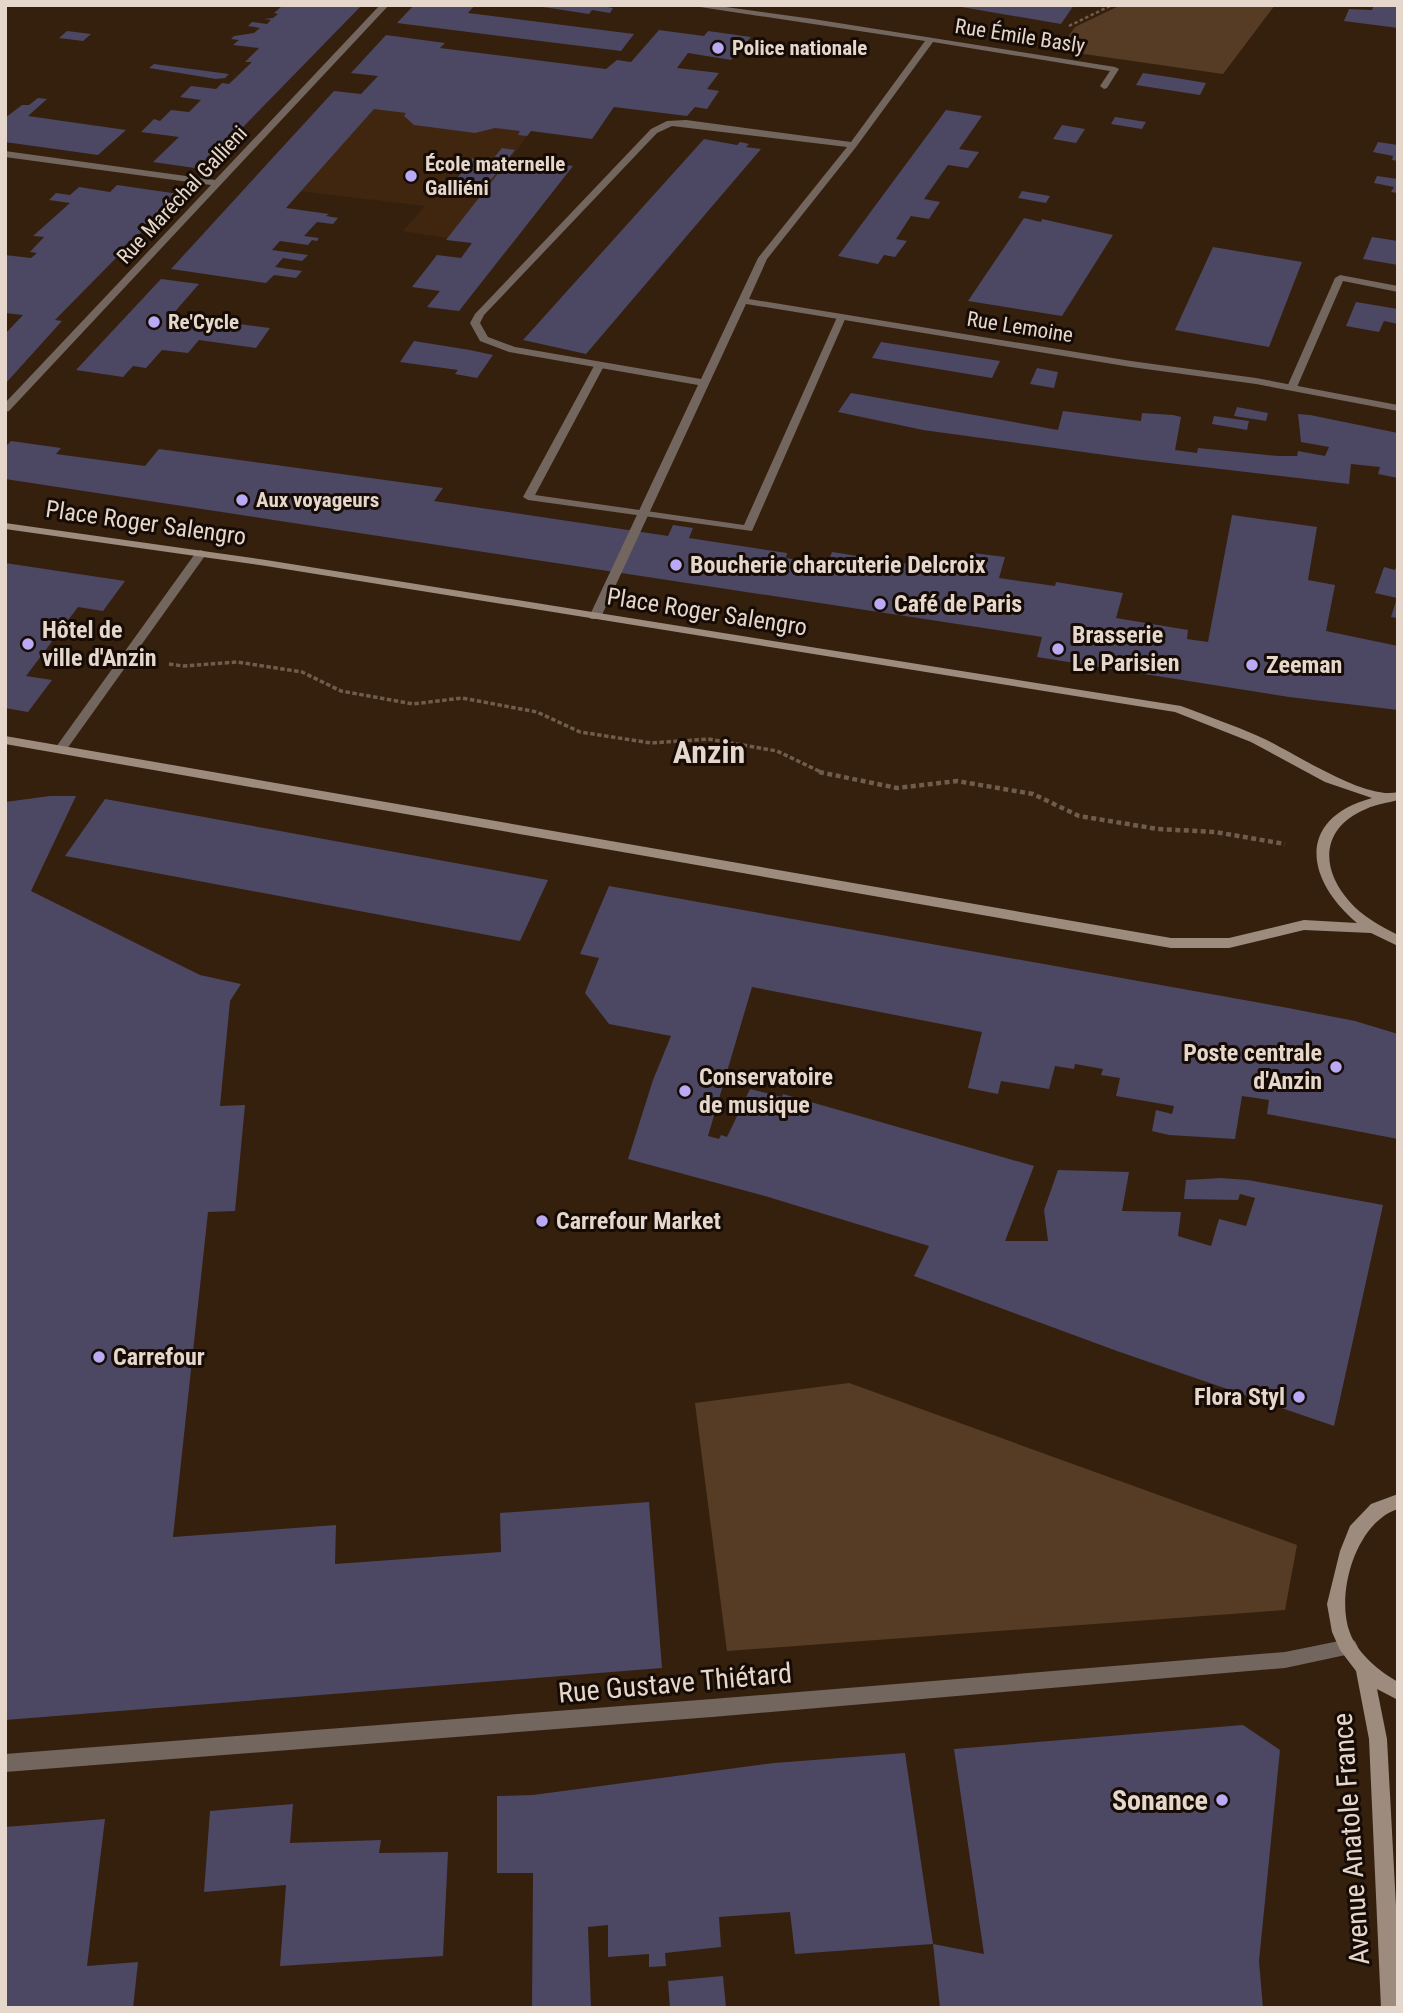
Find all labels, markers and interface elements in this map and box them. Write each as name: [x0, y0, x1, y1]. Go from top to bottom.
street label: Rue Émile Basly: [953, 14, 1087, 58]
place label: Police nationale: [732, 36, 867, 60]
marker: Police nationale: [710, 40, 726, 56]
street label: Rue Maréchal Gallieni: [112, 121, 252, 269]
place label: École maternelle Galliéni: [425, 152, 565, 200]
marker: École maternelle Galliéni: [403, 168, 419, 184]
street label: Rue Lemoine: [965, 307, 1075, 347]
place label: Re'Cycle: [168, 310, 239, 334]
marker: Re'Cycle: [146, 314, 162, 330]
place label: Aux voyageurs: [256, 488, 379, 512]
marker: Aux voyageurs: [234, 492, 250, 508]
street label: Place Roger Salengro: [44, 495, 248, 551]
place label: Boucherie charcuterie Delcroix: [690, 551, 986, 579]
marker: Boucherie charcuterie Delcroix: [668, 557, 684, 573]
street label: Place Roger Salengro: [605, 582, 809, 642]
place label: Café de Paris: [894, 590, 1022, 618]
marker: Café de Paris: [872, 596, 888, 612]
place label: Hôtel de ville d'Anzin: [42, 616, 157, 672]
place label: Brasserie Le Parisien: [1072, 621, 1180, 677]
marker: Hôtel de ville d'Anzin: [20, 636, 36, 652]
marker: Brasserie Le Parisien: [1050, 641, 1066, 657]
place label: Zeeman: [1266, 651, 1342, 679]
marker: Zeeman: [1244, 657, 1260, 673]
district label: Anzin: [673, 733, 745, 771]
place label: Poste centrale d'Anzin: [1183, 1039, 1322, 1095]
marker: Poste centrale d'Anzin: [1328, 1059, 1344, 1075]
place label: Conservatoire de musique: [699, 1063, 833, 1119]
marker: Conservatoire de musique: [677, 1083, 693, 1099]
place label: Carrefour Market: [556, 1207, 721, 1235]
marker: Carrefour Market: [534, 1213, 550, 1229]
place label: Carrefour: [113, 1343, 205, 1371]
marker: Carrefour: [91, 1349, 107, 1365]
place label: Flora Styl: [1194, 1383, 1285, 1411]
marker: Flora Styl: [1291, 1389, 1307, 1405]
street label: Rue Gustave Thiétard: [557, 1656, 793, 1710]
street label: Avenue Anatole France: [1326, 1712, 1376, 1966]
place label: Sonance: [1112, 1784, 1208, 1817]
marker: Sonance: [1214, 1792, 1230, 1808]

